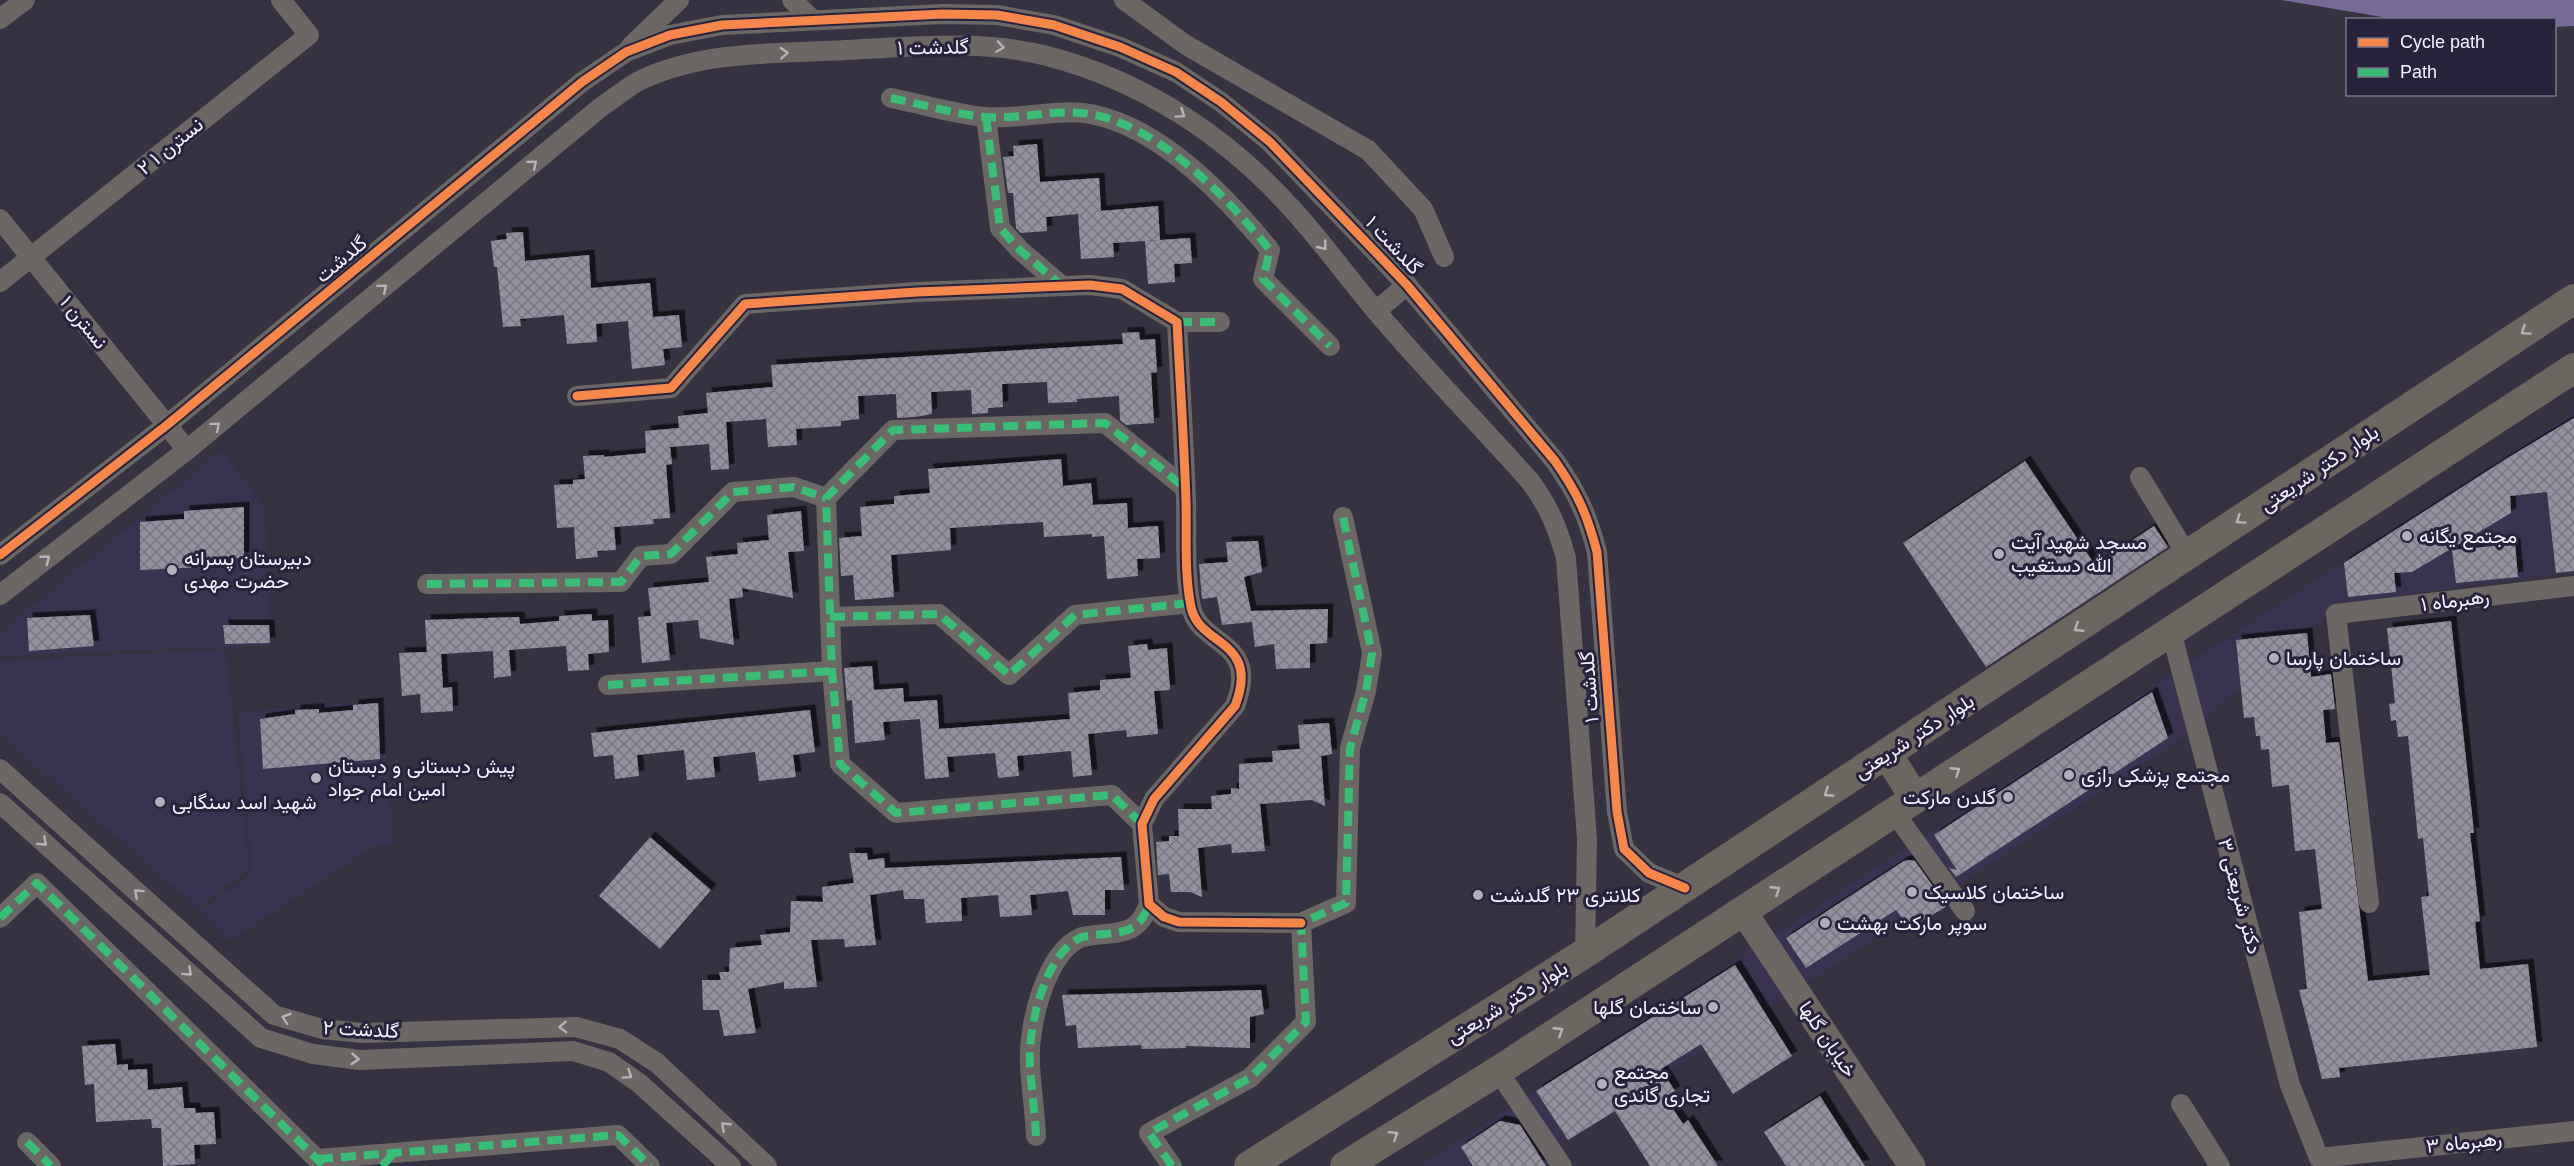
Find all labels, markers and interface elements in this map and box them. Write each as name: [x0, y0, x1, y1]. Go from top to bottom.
legend: [2346, 18, 2556, 96]
text: Cycle path: [2400, 32, 2485, 52]
street label: گلدشت ۱: [897, 35, 969, 59]
one-way arrow: [995, 41, 1004, 53]
one-way arrow: [780, 47, 789, 60]
text: Path: [2400, 62, 2437, 82]
one-way arrow: [1175, 106, 1186, 117]
street label: ۲ نسترن ۱: [133, 113, 208, 181]
one-way arrow: [526, 160, 537, 171]
street label: گلدشت ۱: [1362, 211, 1427, 279]
street label: گلدشت: [311, 231, 371, 287]
one-way arrow: [1315, 239, 1326, 250]
one-way arrow: [376, 284, 387, 295]
street label: نسترن ۱: [54, 291, 112, 354]
one-way arrow: [2521, 324, 2532, 335]
street label: بلوار دکتر شریعتی: [2256, 420, 2384, 517]
one-way arrow: [209, 422, 220, 433]
one-way arrow: [2236, 513, 2247, 524]
place label: مجتمع یگانه: [2419, 525, 2517, 550]
marker: مجتمع یگانه: [2400, 529, 2414, 543]
place label: مسجد شهید آیت الله دستغیب: [2011, 531, 2147, 577]
place label: دبیرستان پسرانه حضرت مهدی: [184, 547, 312, 594]
marker: مسجد شهید آیت الله دستغیب: [1992, 547, 2006, 561]
one-way arrow: [40, 555, 51, 566]
marker: دبیرستان پسرانه حضرت مهدی: [165, 563, 179, 577]
street label: ۱ رهبرماه: [2420, 585, 2491, 617]
one-way arrow: [2074, 621, 2085, 632]
place label: ساختمان پارسا: [2286, 647, 2401, 672]
street label: گلدشت ۱: [1576, 650, 1602, 723]
marker: ساختمان پارسا: [2267, 651, 2281, 665]
street label: بلوار دکتر شریعتی: [1850, 689, 1979, 785]
place label: پیش دبستانی و دبستان امین امام جواد: [328, 755, 515, 802]
place label: مجتمع پزشکی رازی: [2081, 764, 2230, 789]
one-way arrow: [1950, 767, 1960, 779]
marker: مجتمع پزشکی رازی: [2062, 768, 2076, 782]
marker: پیش دبستانی و دبستان امین امام جواد: [309, 771, 323, 785]
one-way arrow: [1823, 786, 1834, 797]
place label: گلدن مارکت: [1903, 786, 1996, 810]
marker: گلدن مارکت: [2001, 790, 2015, 804]
place label: شهید اسد سنگابی: [172, 791, 316, 815]
marker: شهید اسد سنگابی: [153, 795, 167, 809]
one-way arrow: [37, 835, 47, 846]
street label: ۳ دکتر شریعتی: [2212, 836, 2266, 957]
place label: ساختمان کلاسیک: [1924, 881, 2064, 904]
place label: کلانتری ۲۳ گلدشت: [1490, 884, 1641, 908]
marker: ساختمان کلاسیک: [1905, 885, 1919, 899]
one-way arrow: [1769, 886, 1780, 897]
marker: کلانتری ۲۳ گلدشت: [1471, 888, 1485, 902]
one-way arrow: [134, 889, 145, 900]
place label: سوپر مارکت بهشت: [1837, 912, 1987, 937]
marker: سوپر مارکت بهشت: [1818, 916, 1832, 930]
street label: بلوار دکتر شریعتی: [1443, 956, 1572, 1050]
one-way arrow: [181, 965, 192, 976]
place label: ساختمان گلها: [1593, 996, 1701, 1020]
street label: خیابان گلها: [1793, 997, 1861, 1082]
marker: ساختمان گلها: [1706, 1000, 1720, 1014]
one-way arrow: [281, 1013, 291, 1026]
street label: گلدشت ۲: [322, 1016, 400, 1042]
one-way arrow: [559, 1021, 568, 1034]
one-way arrow: [1552, 1027, 1563, 1038]
one-way arrow: [351, 1052, 360, 1065]
place label: مجتمع تجاری گاندی: [1614, 1061, 1710, 1108]
one-way arrow: [622, 1068, 633, 1079]
marker: مجتمع تجاری گاندی: [1595, 1077, 1609, 1091]
one-way arrow: [721, 1122, 731, 1133]
street label: ۳ رهبرماه: [2425, 1127, 2503, 1159]
one-way arrow: [1388, 1132, 1399, 1143]

